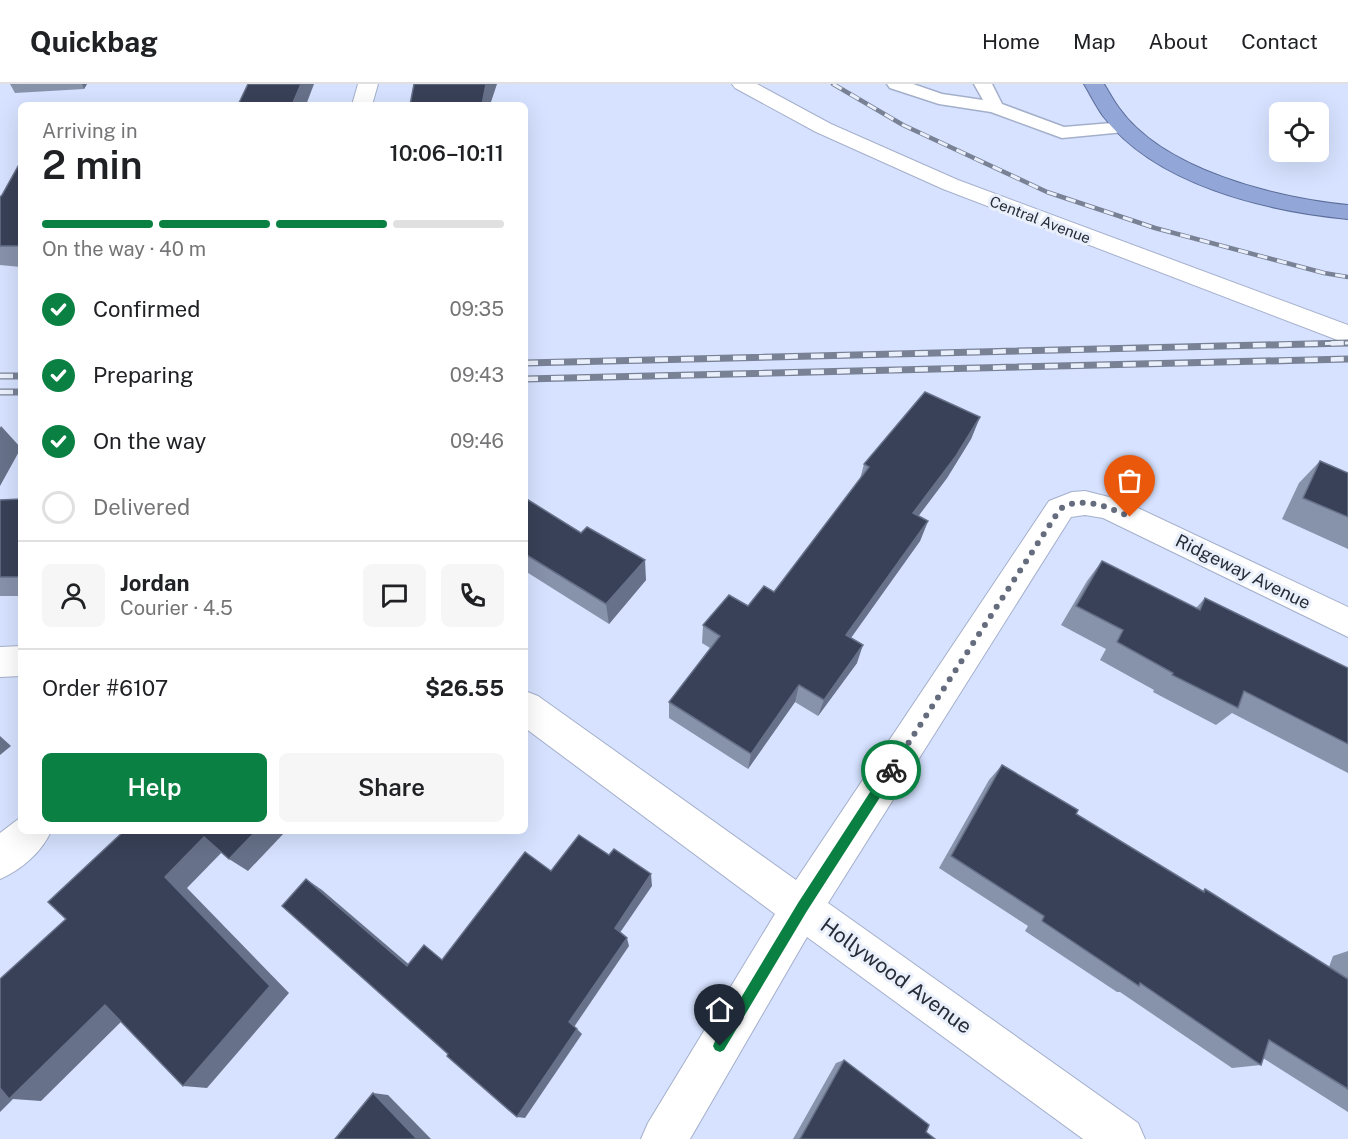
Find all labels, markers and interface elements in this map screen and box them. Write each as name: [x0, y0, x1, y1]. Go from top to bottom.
text: Quickbag: [30, 25, 158, 58]
text: Home: [982, 29, 1040, 54]
text: Map: [1073, 29, 1116, 54]
text: About: [1149, 29, 1208, 54]
text: Contact: [1241, 29, 1318, 54]
map controls: [1269, 102, 1329, 162]
button: locate: [1269, 102, 1329, 162]
text: Arriving in: [42, 119, 137, 143]
text: 10:06–10:11: [390, 140, 504, 166]
text: 2 min: [42, 142, 143, 188]
street label: Central Avenue: [987, 193, 1093, 247]
text: On the way · 40 m: [42, 237, 206, 261]
icon: check: [42, 293, 75, 326]
text: Confirmed: [93, 296, 200, 322]
text: 09:35: [449, 297, 504, 321]
icon: check: [42, 359, 75, 392]
text: Preparing: [93, 362, 194, 388]
text: 09:43: [450, 363, 504, 387]
icon: check: [42, 425, 75, 458]
text: On the way: [93, 428, 206, 454]
text: 09:46: [450, 429, 504, 453]
pin: [1104, 455, 1155, 517]
icon: bag: [1113, 464, 1146, 497]
text: Delivered: [93, 494, 190, 520]
street label: Ridgeway Avenue: [1172, 530, 1314, 613]
button: person: [42, 564, 105, 627]
button: chat: [363, 564, 426, 627]
button: phone: [441, 564, 504, 627]
text: Jordan: [120, 570, 189, 596]
text: Courier · 4.5: [120, 596, 233, 620]
text: Order #6107: [42, 675, 168, 701]
text: $26.55: [425, 675, 504, 701]
courier: [861, 740, 921, 800]
button: Help: [42, 753, 267, 822]
button: Share: [279, 753, 504, 822]
icon: bike: [875, 754, 908, 787]
street label: Hollywood Avenue: [816, 912, 977, 1039]
pin: [694, 984, 745, 1046]
icon: home: [703, 993, 736, 1026]

